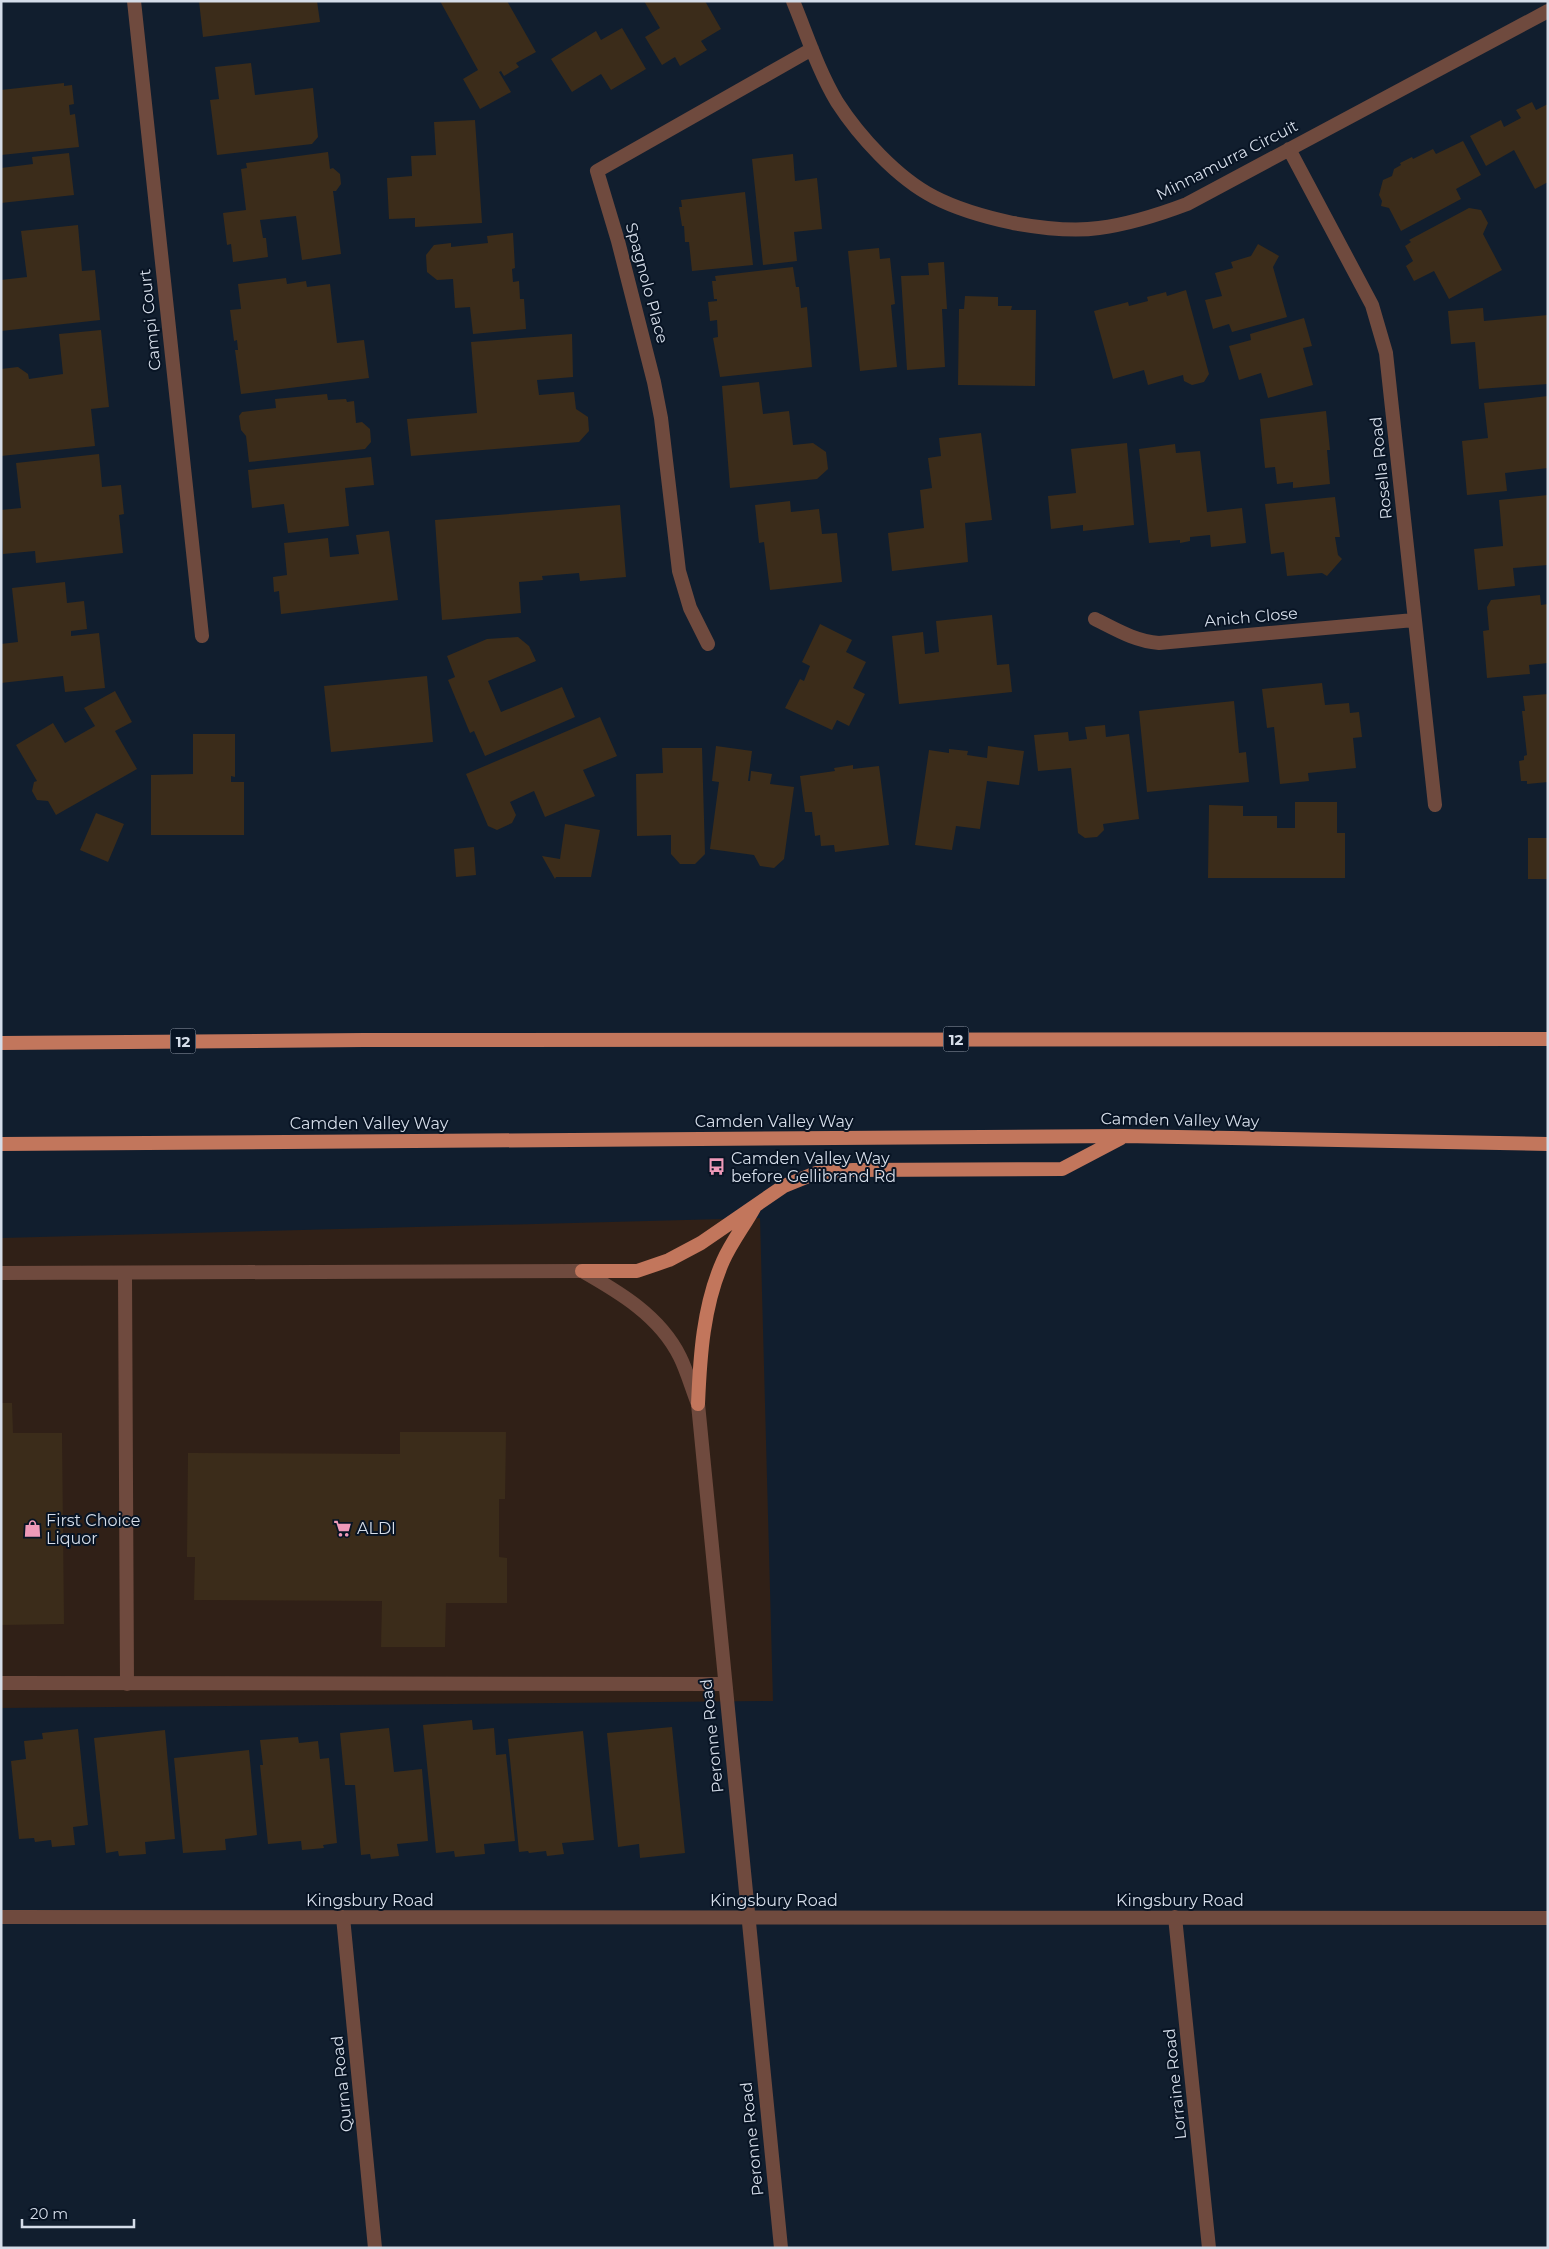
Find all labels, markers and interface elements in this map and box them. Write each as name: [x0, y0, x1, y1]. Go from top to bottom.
street label: Minnamurra Circuit: [1153, 116, 1301, 204]
street label: Spagnolo Place: [622, 221, 672, 345]
street label: Campi Court: [135, 268, 165, 372]
street label: Rosella Road: [1366, 416, 1396, 520]
street label: Anich Close: [1204, 603, 1298, 631]
road number: 12: [944, 1026, 968, 1052]
road number: 12: [170, 1028, 196, 1054]
street label: Camden Valley Way: [1101, 1109, 1260, 1131]
street label: Camden Valley Way: [695, 1112, 854, 1131]
street label: Camden Valley Way: [290, 1114, 449, 1133]
place label: Camden Valley Way before Gellibrand Rd: [731, 1149, 896, 1186]
bus stop icon: Camden Valley Way before Gellibrand Rd: [707, 1157, 727, 1177]
place label: First Choice Liquor: [46, 1511, 140, 1548]
supermarket icon: ALDI: [333, 1518, 353, 1538]
shop icon: First Choice Liquor: [22, 1519, 42, 1539]
place label: ALDI: [357, 1519, 396, 1538]
street label: Peronne Road: [697, 1678, 727, 1794]
street label: Kingsbury Road: [306, 1891, 434, 1910]
street label: Kingsbury Road: [710, 1891, 838, 1910]
street label: Kingsbury Road: [1116, 1891, 1244, 1910]
street label: Lorraine Road: [1160, 2027, 1190, 2141]
street label: Qurna Road: [327, 2035, 357, 2133]
street label: Peronne Road: [737, 2081, 767, 2197]
scale bar: [22, 2196, 135, 2228]
text: 20 m: [30, 2204, 68, 2223]

